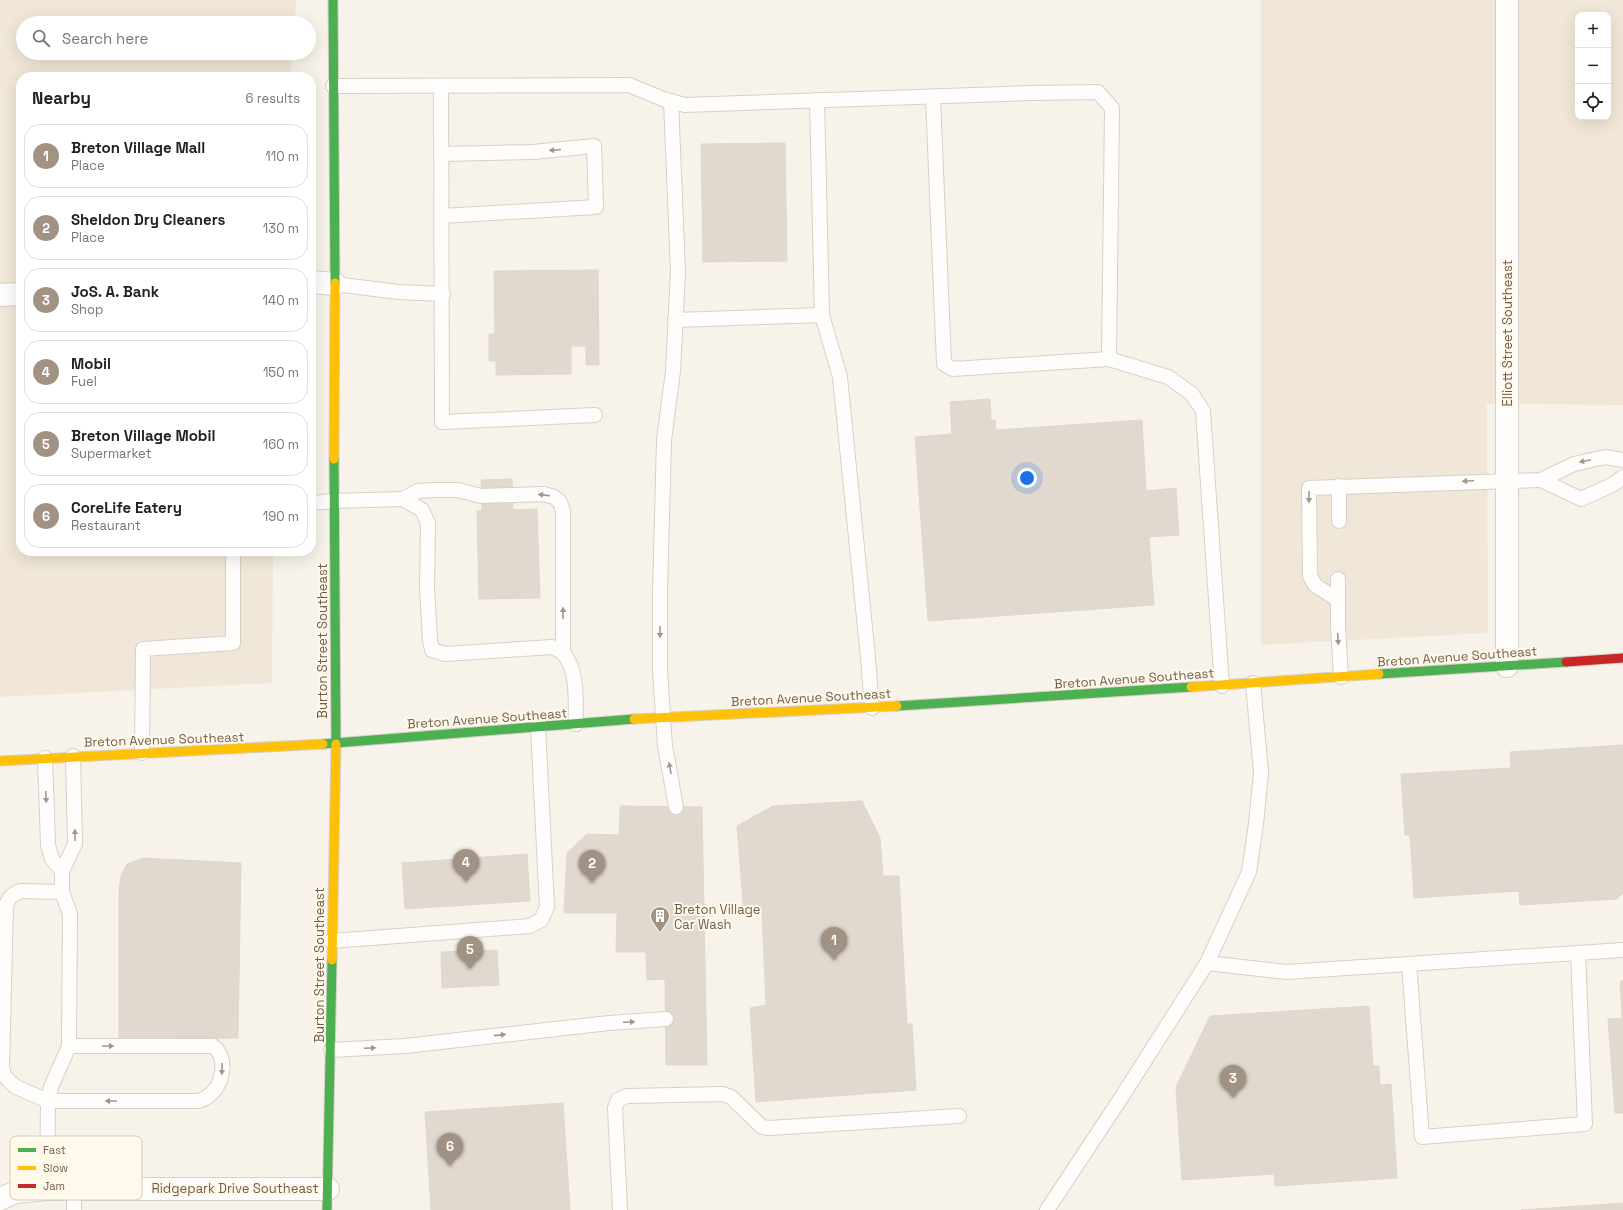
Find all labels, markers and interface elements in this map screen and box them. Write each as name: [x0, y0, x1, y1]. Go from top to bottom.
map controls: [1575, 12, 1611, 120]
button: +: [1575, 12, 1611, 48]
search box: [16, 16, 316, 60]
icon: search: [30, 27, 52, 49]
text: Search here: [62, 29, 148, 48]
button: −: [1575, 48, 1611, 84]
button: locate: [1575, 84, 1611, 120]
text: Nearby: [32, 87, 91, 109]
text: 6 results: [246, 90, 300, 107]
text: Breton Village Mall: [71, 138, 205, 157]
one-way arrow: [549, 146, 561, 153]
text: 1: [43, 148, 49, 165]
text: 110 m: [265, 148, 299, 165]
text: Place: [71, 157, 105, 174]
text: Sheldon Dry Cleaners: [71, 210, 225, 229]
text: 2: [42, 220, 50, 237]
text: 130 m: [263, 220, 299, 237]
text: Place: [71, 229, 105, 246]
street label: Elliott Street Southeast: [1499, 259, 1516, 407]
text: JoS. A. Bank: [71, 282, 159, 301]
text: 3: [42, 292, 50, 309]
text: 140 m: [263, 292, 299, 309]
text: Shop: [71, 301, 103, 318]
text: Mobil: [71, 354, 111, 373]
text: 4: [42, 364, 50, 381]
text: 150 m: [263, 364, 299, 381]
text: Fuel: [71, 373, 97, 390]
text: Breton Village Mobil: [71, 426, 215, 445]
text: 5: [42, 436, 50, 453]
text: 160 m: [263, 436, 299, 453]
text: Supermarket: [71, 445, 152, 462]
one-way arrow: [1579, 459, 1591, 465]
your location: [1017, 468, 1037, 488]
one-way arrow: [1461, 478, 1474, 484]
one-way arrow: [1306, 491, 1312, 504]
one-way arrow: [538, 492, 550, 498]
text: CoreLife Eatery: [71, 498, 182, 517]
text: 6: [42, 508, 50, 525]
text: 190 m: [263, 508, 299, 525]
text: Restaurant: [71, 517, 141, 534]
street label: Burton Street Southeast: [314, 563, 331, 719]
one-way arrow: [560, 606, 566, 619]
one-way arrow: [657, 626, 663, 639]
one-way arrow: [1335, 633, 1342, 645]
street label: Breton Avenue Southeast: [1376, 642, 1538, 671]
street label: Breton Avenue Southeast: [1053, 664, 1215, 693]
street label: Breton Avenue Southeast: [730, 685, 892, 710]
street label: Breton Avenue Southeast: [406, 704, 568, 733]
street label: Breton Avenue Southeast: [83, 728, 245, 751]
one-way arrow: [666, 762, 672, 775]
one-way arrow: [43, 791, 50, 803]
one-way arrow: [72, 828, 78, 841]
pin: 4: [453, 849, 479, 882]
pin: 2: [579, 850, 605, 883]
street label: Burton Street Southeast: [311, 887, 328, 1043]
place label: Breton Village Car Wash: [674, 901, 761, 933]
building icon: Breton Village Car Wash: [649, 905, 671, 933]
pin: 1: [821, 927, 847, 960]
pin: 5: [457, 936, 483, 969]
one-way arrow: [623, 1019, 635, 1026]
one-way arrow: [493, 1032, 506, 1038]
one-way arrow: [102, 1043, 115, 1049]
one-way arrow: [364, 1045, 377, 1051]
one-way arrow: [218, 1062, 225, 1075]
pin: 3: [1220, 1065, 1246, 1098]
one-way arrow: [104, 1098, 117, 1104]
pin: 6: [437, 1133, 463, 1166]
legend: [10, 1136, 142, 1200]
text: Fast: [43, 1143, 66, 1157]
text: Slow: [43, 1161, 68, 1175]
text: Jam: [43, 1179, 65, 1193]
street label: Ridgepark Drive Southeast: [151, 1180, 319, 1197]

